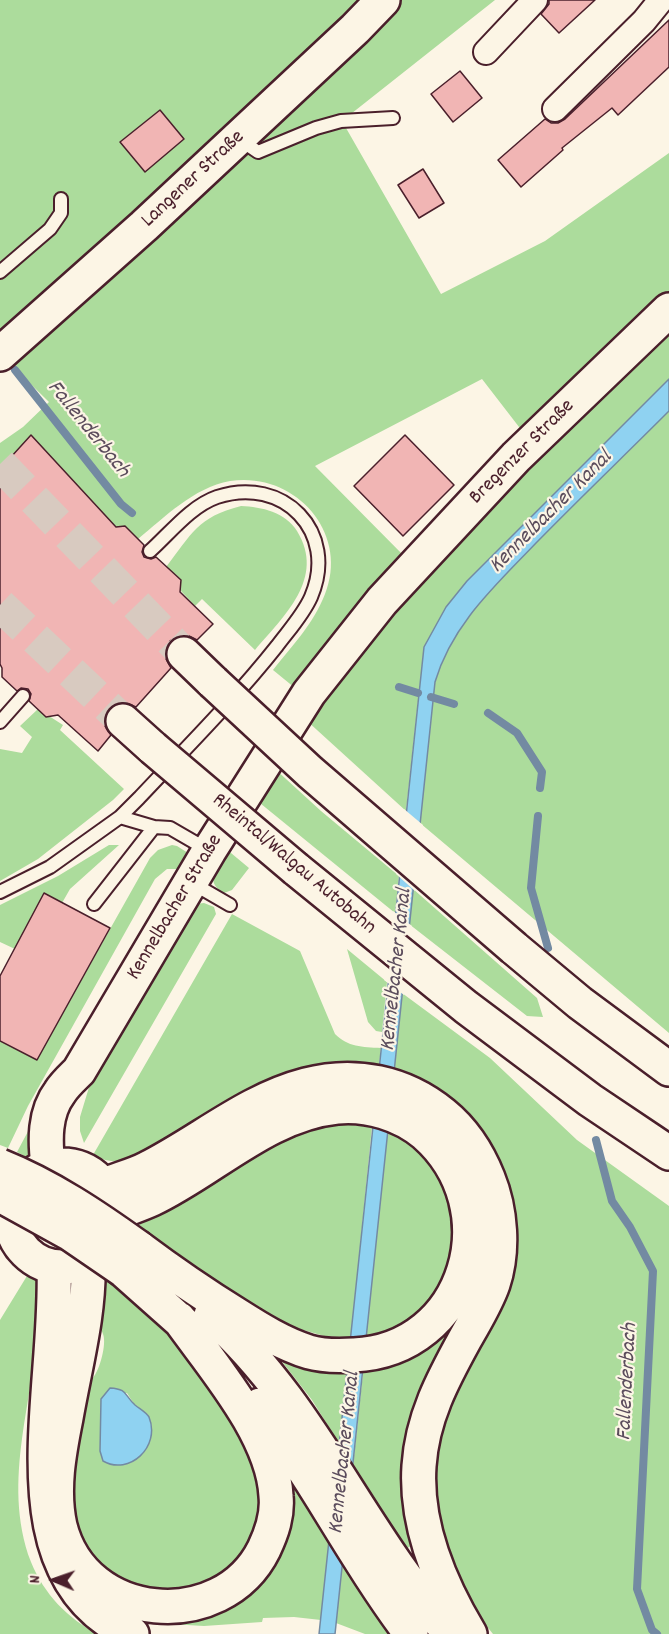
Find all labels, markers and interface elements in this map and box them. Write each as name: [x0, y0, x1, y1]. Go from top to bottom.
street label: Langener Straße: [137, 126, 251, 234]
water label: Fallenderbach: [40, 376, 134, 484]
street label: Bregenzer Straße: [465, 395, 581, 511]
water label: Kennelbacher Kanal: [485, 446, 619, 580]
street label: Rheintal/Walgau Autobahn: [206, 789, 380, 941]
street label: Kennelbacher Straße: [123, 831, 229, 985]
water label: Kennelbacher Kanal: [376, 888, 420, 1052]
water label: Fallenderbach: [613, 1323, 645, 1441]
water label: Kennelbacher Kanal: [324, 1371, 368, 1535]
north arrow: [24, 1550, 84, 1610]
text: N: [24, 1575, 47, 1584]

